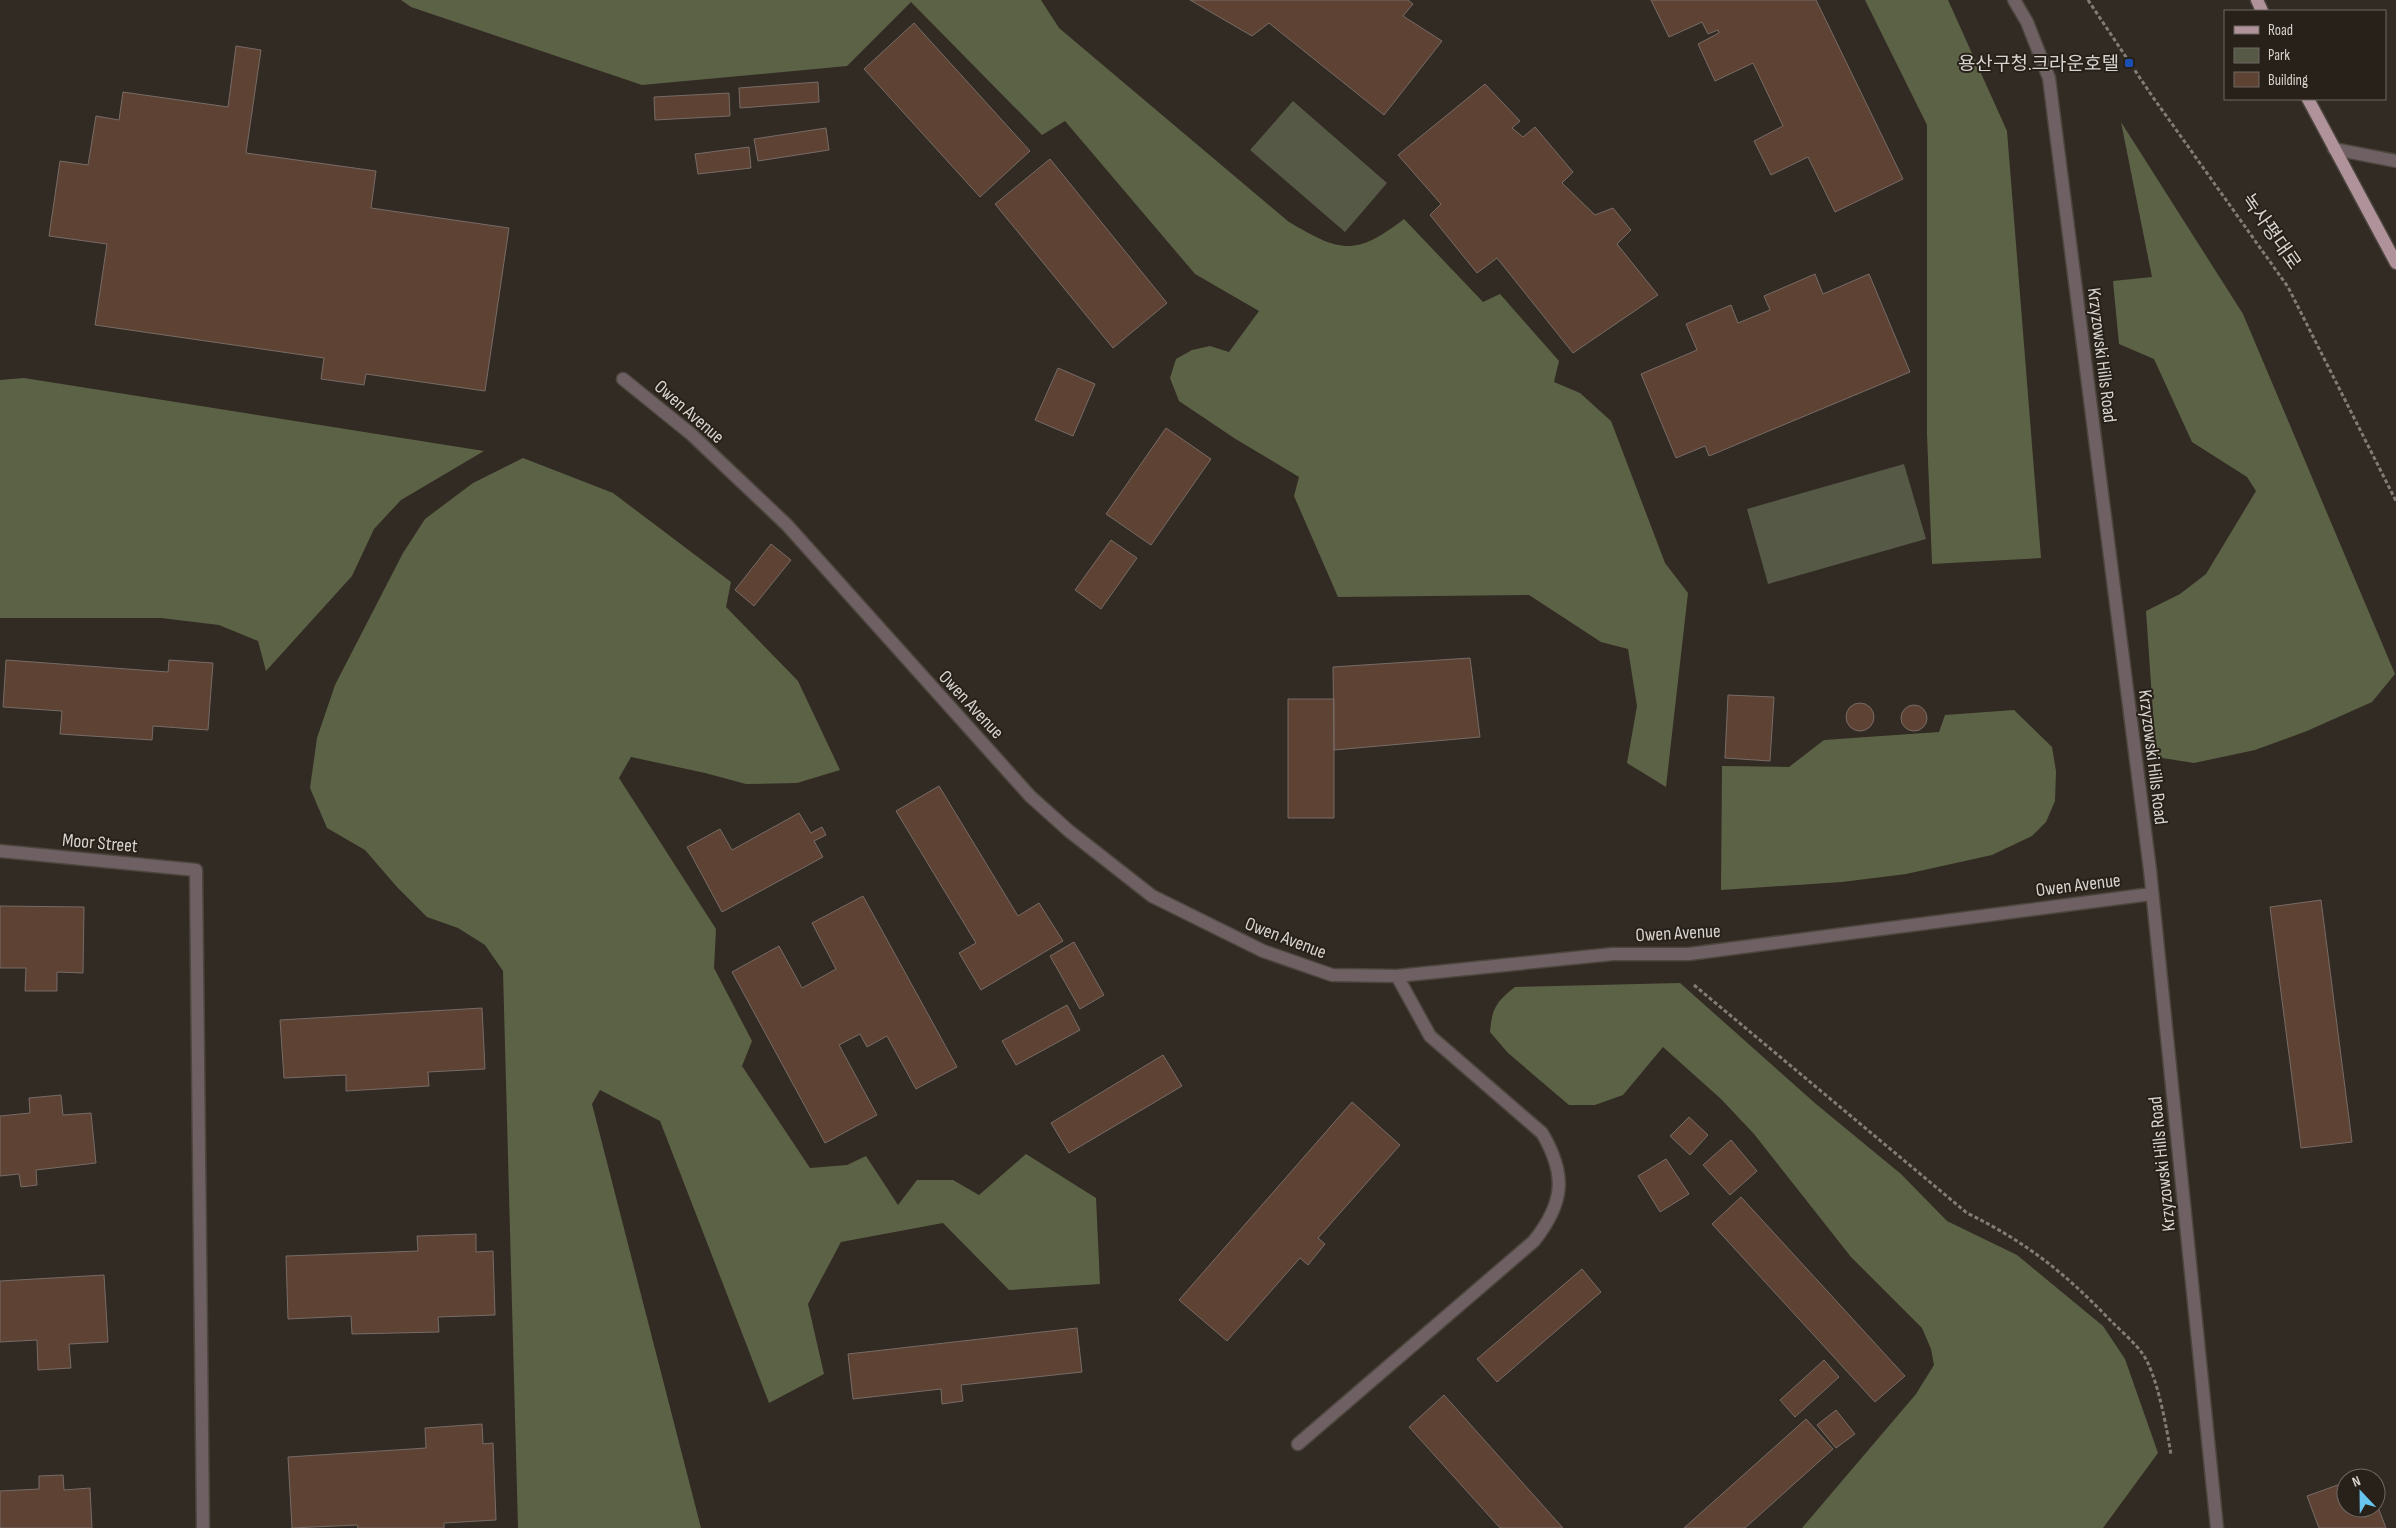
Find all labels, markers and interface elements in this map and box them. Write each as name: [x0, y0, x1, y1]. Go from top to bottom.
legend: [2224, 10, 2386, 100]
text: Road: [2268, 21, 2293, 40]
text: Park: [2268, 46, 2290, 65]
place label: 용산구청.크라운호텔: [1958, 53, 2119, 76]
marker: 용산구청.크라운호텔: [2123, 57, 2135, 69]
text: Building: [2268, 71, 2308, 90]
street label: 녹사평대로: [2236, 189, 2305, 274]
street label: Krzyzowski Hills Road: [2082, 286, 2121, 424]
street label: Owen Avenue: [649, 376, 729, 449]
street label: Owen Avenue: [933, 666, 1008, 744]
street label: Krzyzowski Hills Road: [2133, 688, 2172, 826]
street label: Moor Street: [61, 829, 139, 858]
street label: Owen Avenue: [2034, 869, 2122, 902]
street label: Owen Avenue: [1242, 912, 1329, 964]
street label: Owen Avenue: [1635, 920, 1721, 947]
street label: Krzyzowski Hills Road: [2144, 1095, 2181, 1233]
north arrow: [2336, 1468, 2386, 1518]
text: N: [2350, 1472, 2363, 1491]

